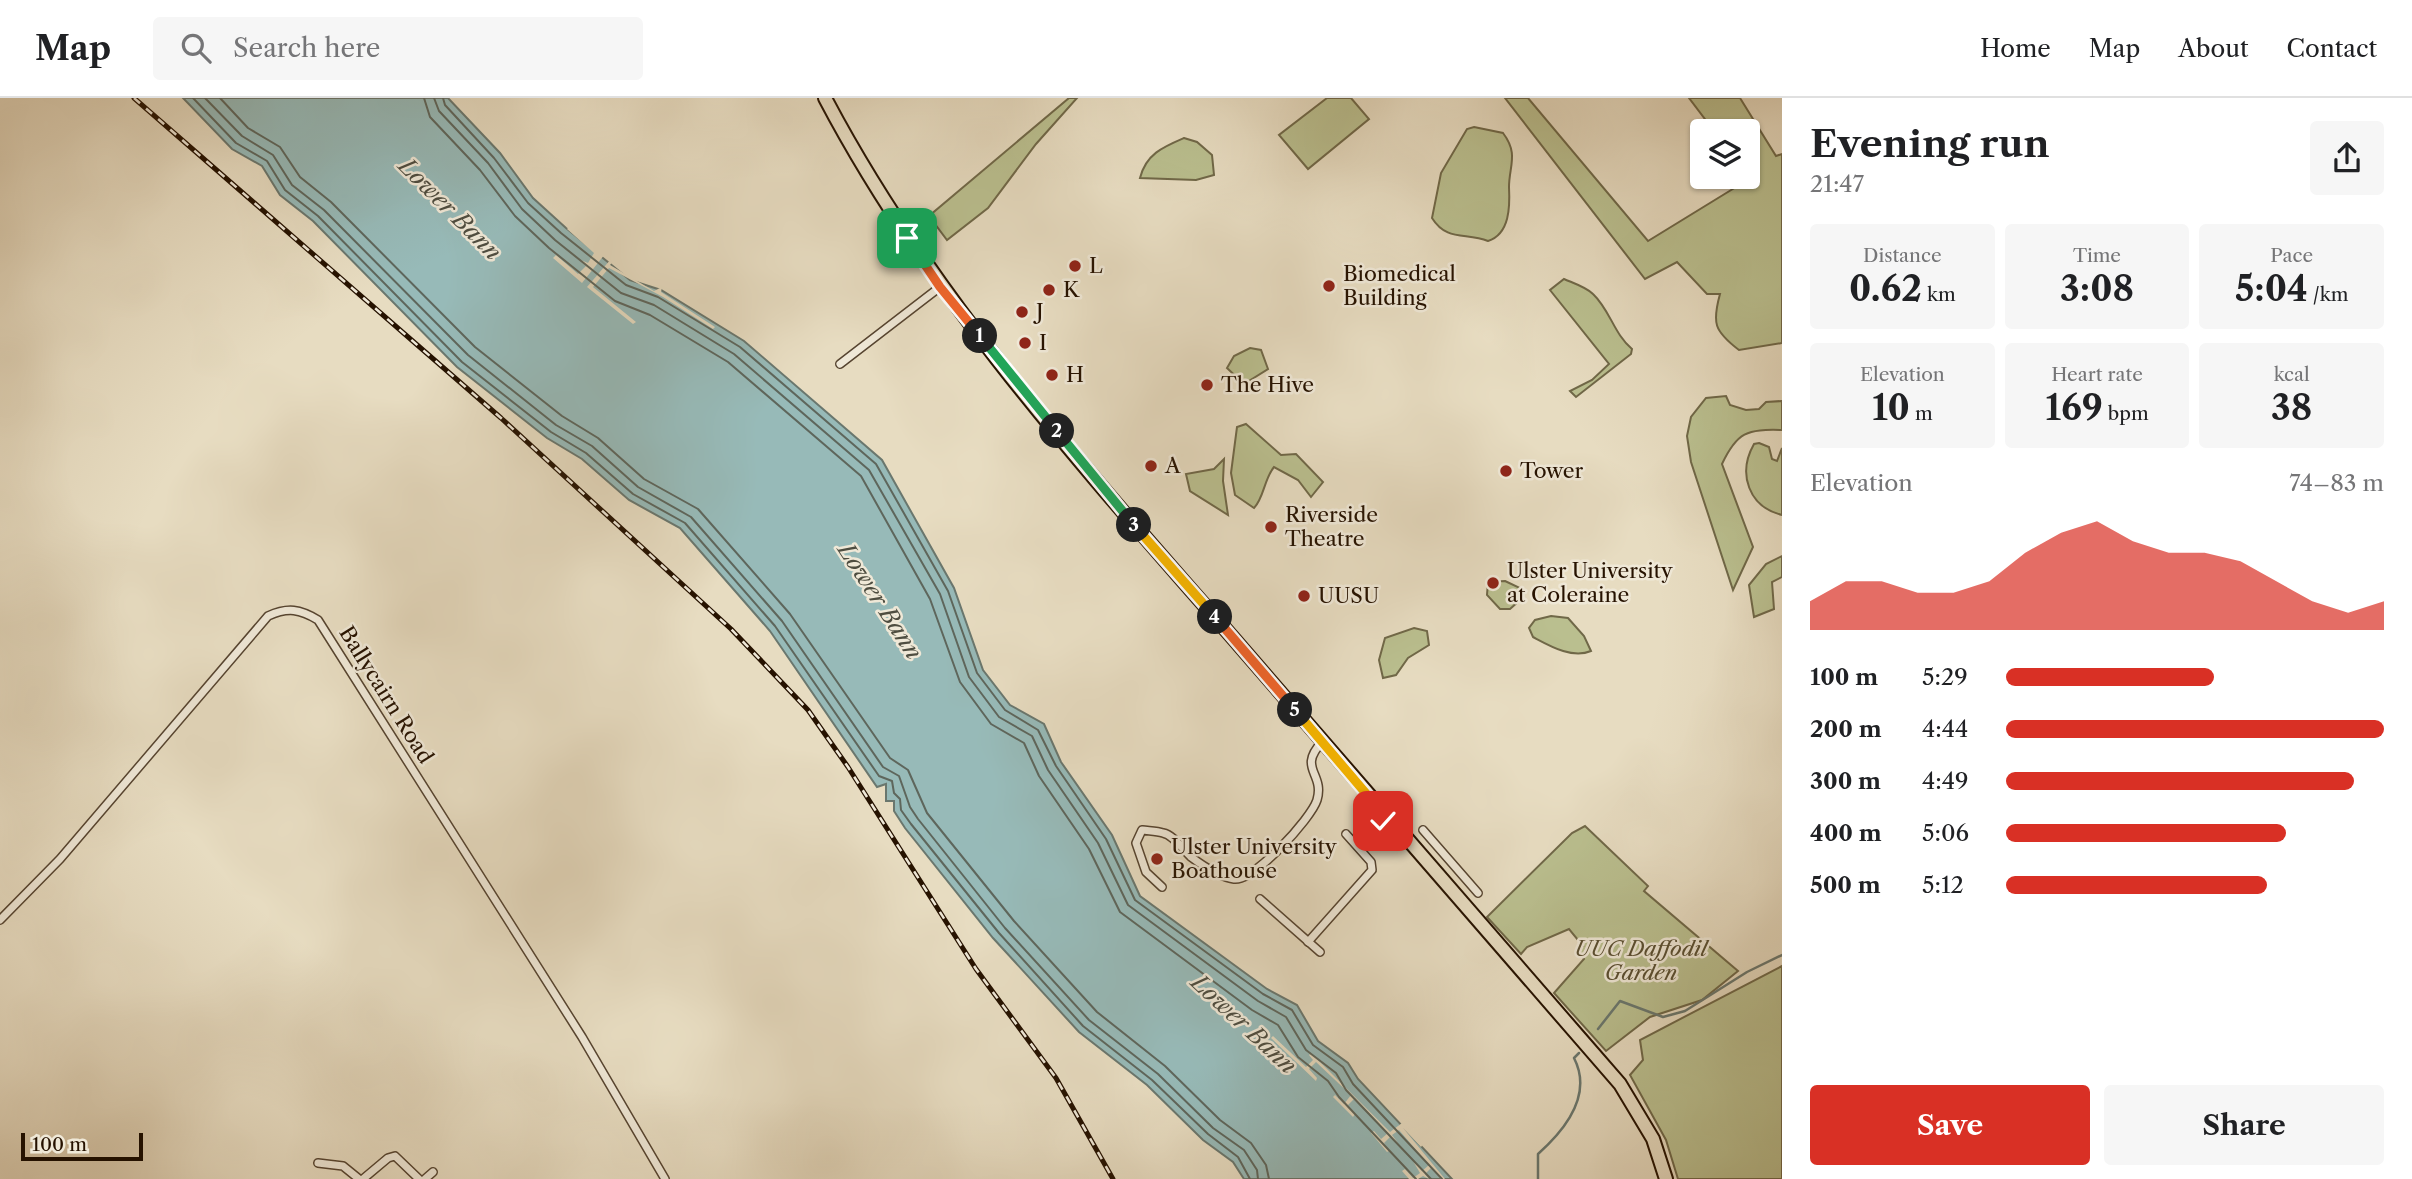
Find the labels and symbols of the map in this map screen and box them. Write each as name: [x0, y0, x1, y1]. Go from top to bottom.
water label: Lower Bann: [392, 151, 507, 266]
pin: [877, 208, 937, 268]
place label: L: [1089, 253, 1103, 278]
marker: L: [1067, 258, 1083, 274]
place label: Biomedical Building: [1343, 261, 1456, 310]
place label: K: [1063, 277, 1080, 302]
marker: Biomedical Building: [1321, 278, 1337, 294]
marker: K: [1041, 282, 1057, 298]
place label: J: [1033, 299, 1044, 324]
marker: J: [1014, 304, 1030, 320]
pin: 1: [962, 318, 998, 354]
place label: I: [1039, 330, 1047, 355]
marker: I: [1017, 335, 1033, 351]
place label: H: [1066, 362, 1084, 387]
marker: H: [1044, 367, 1060, 383]
place label: The Hive: [1221, 372, 1314, 397]
marker: The Hive: [1199, 377, 1215, 393]
pin: 2: [1040, 414, 1074, 448]
place label: A: [1164, 453, 1181, 478]
marker: A: [1143, 458, 1159, 474]
place label: Tower: [1520, 458, 1584, 483]
marker: Tower: [1498, 463, 1514, 479]
place label: Riverside Theatre: [1285, 502, 1378, 551]
pin: 3: [1116, 508, 1152, 542]
marker: Riverside Theatre: [1263, 519, 1279, 535]
water label: Lower Bann: [831, 536, 928, 665]
place label: Ulster University at Coleraine: [1507, 558, 1673, 607]
marker: Ulster University at Coleraine: [1485, 575, 1501, 591]
place label: UUSU: [1318, 583, 1379, 608]
marker: UUSU: [1296, 588, 1312, 604]
pin: 4: [1198, 600, 1232, 634]
street label: Ballycairn Road: [334, 621, 439, 768]
pin: 5: [1278, 692, 1312, 728]
pin: [1353, 791, 1413, 851]
place label: Ulster University Boathouse: [1171, 834, 1337, 883]
marker: Ulster University Boathouse: [1149, 851, 1165, 867]
park label: UUC Daffodil Garden: [1575, 936, 1710, 985]
water label: Lower Bann: [1184, 967, 1302, 1080]
scale bar: [21, 1130, 144, 1162]

